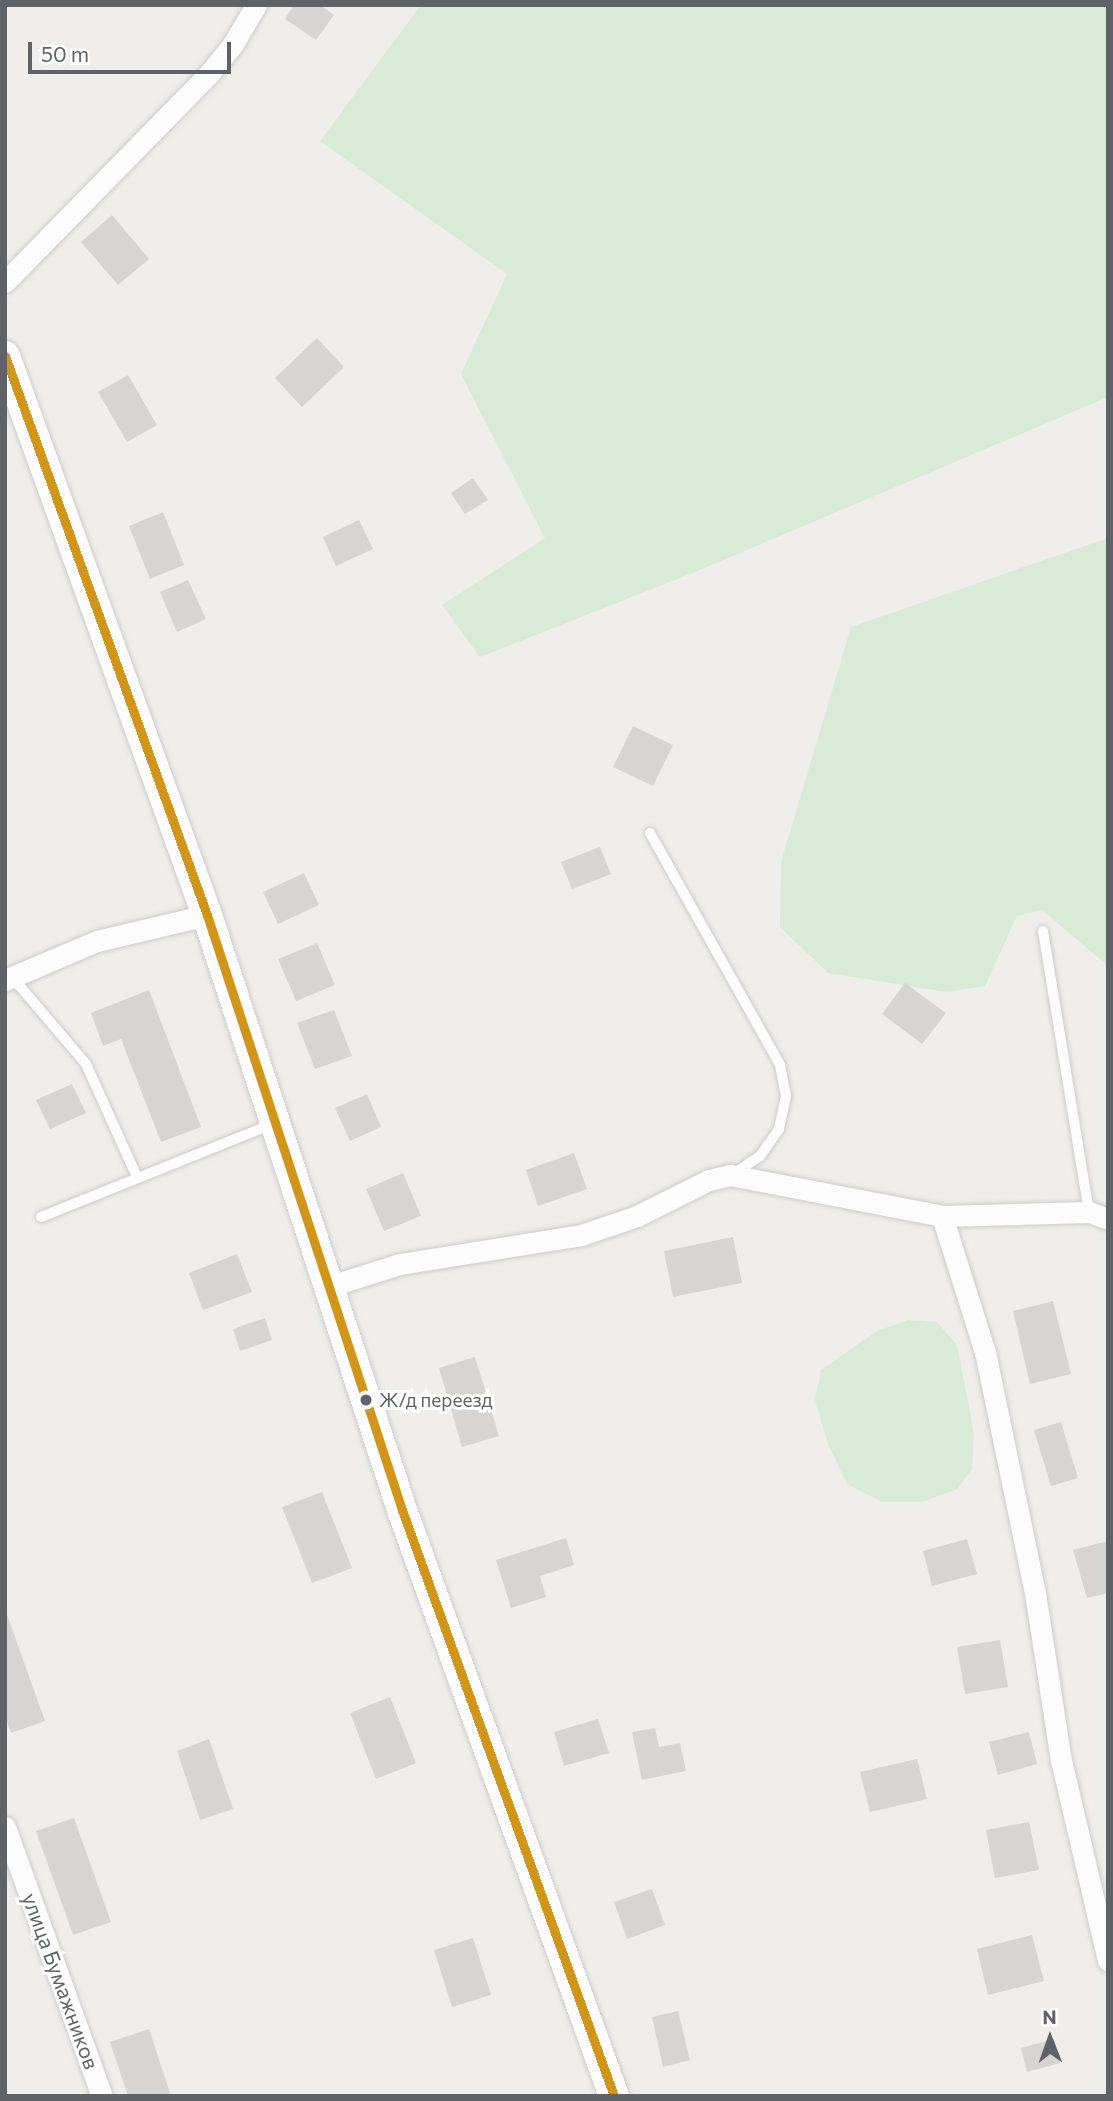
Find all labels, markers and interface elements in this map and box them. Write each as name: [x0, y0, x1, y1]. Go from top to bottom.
scale bar: [32, 28, 234, 72]
text: 50 m: [41, 41, 89, 66]
place label: Ж/д переезд: [379, 1389, 493, 1411]
marker: Ж/д переезд: [359, 1393, 373, 1407]
street label: улица Бумажников: [17, 1889, 105, 2073]
north arrow: [1015, 2003, 1085, 2073]
text: N: [1042, 2005, 1057, 2028]

